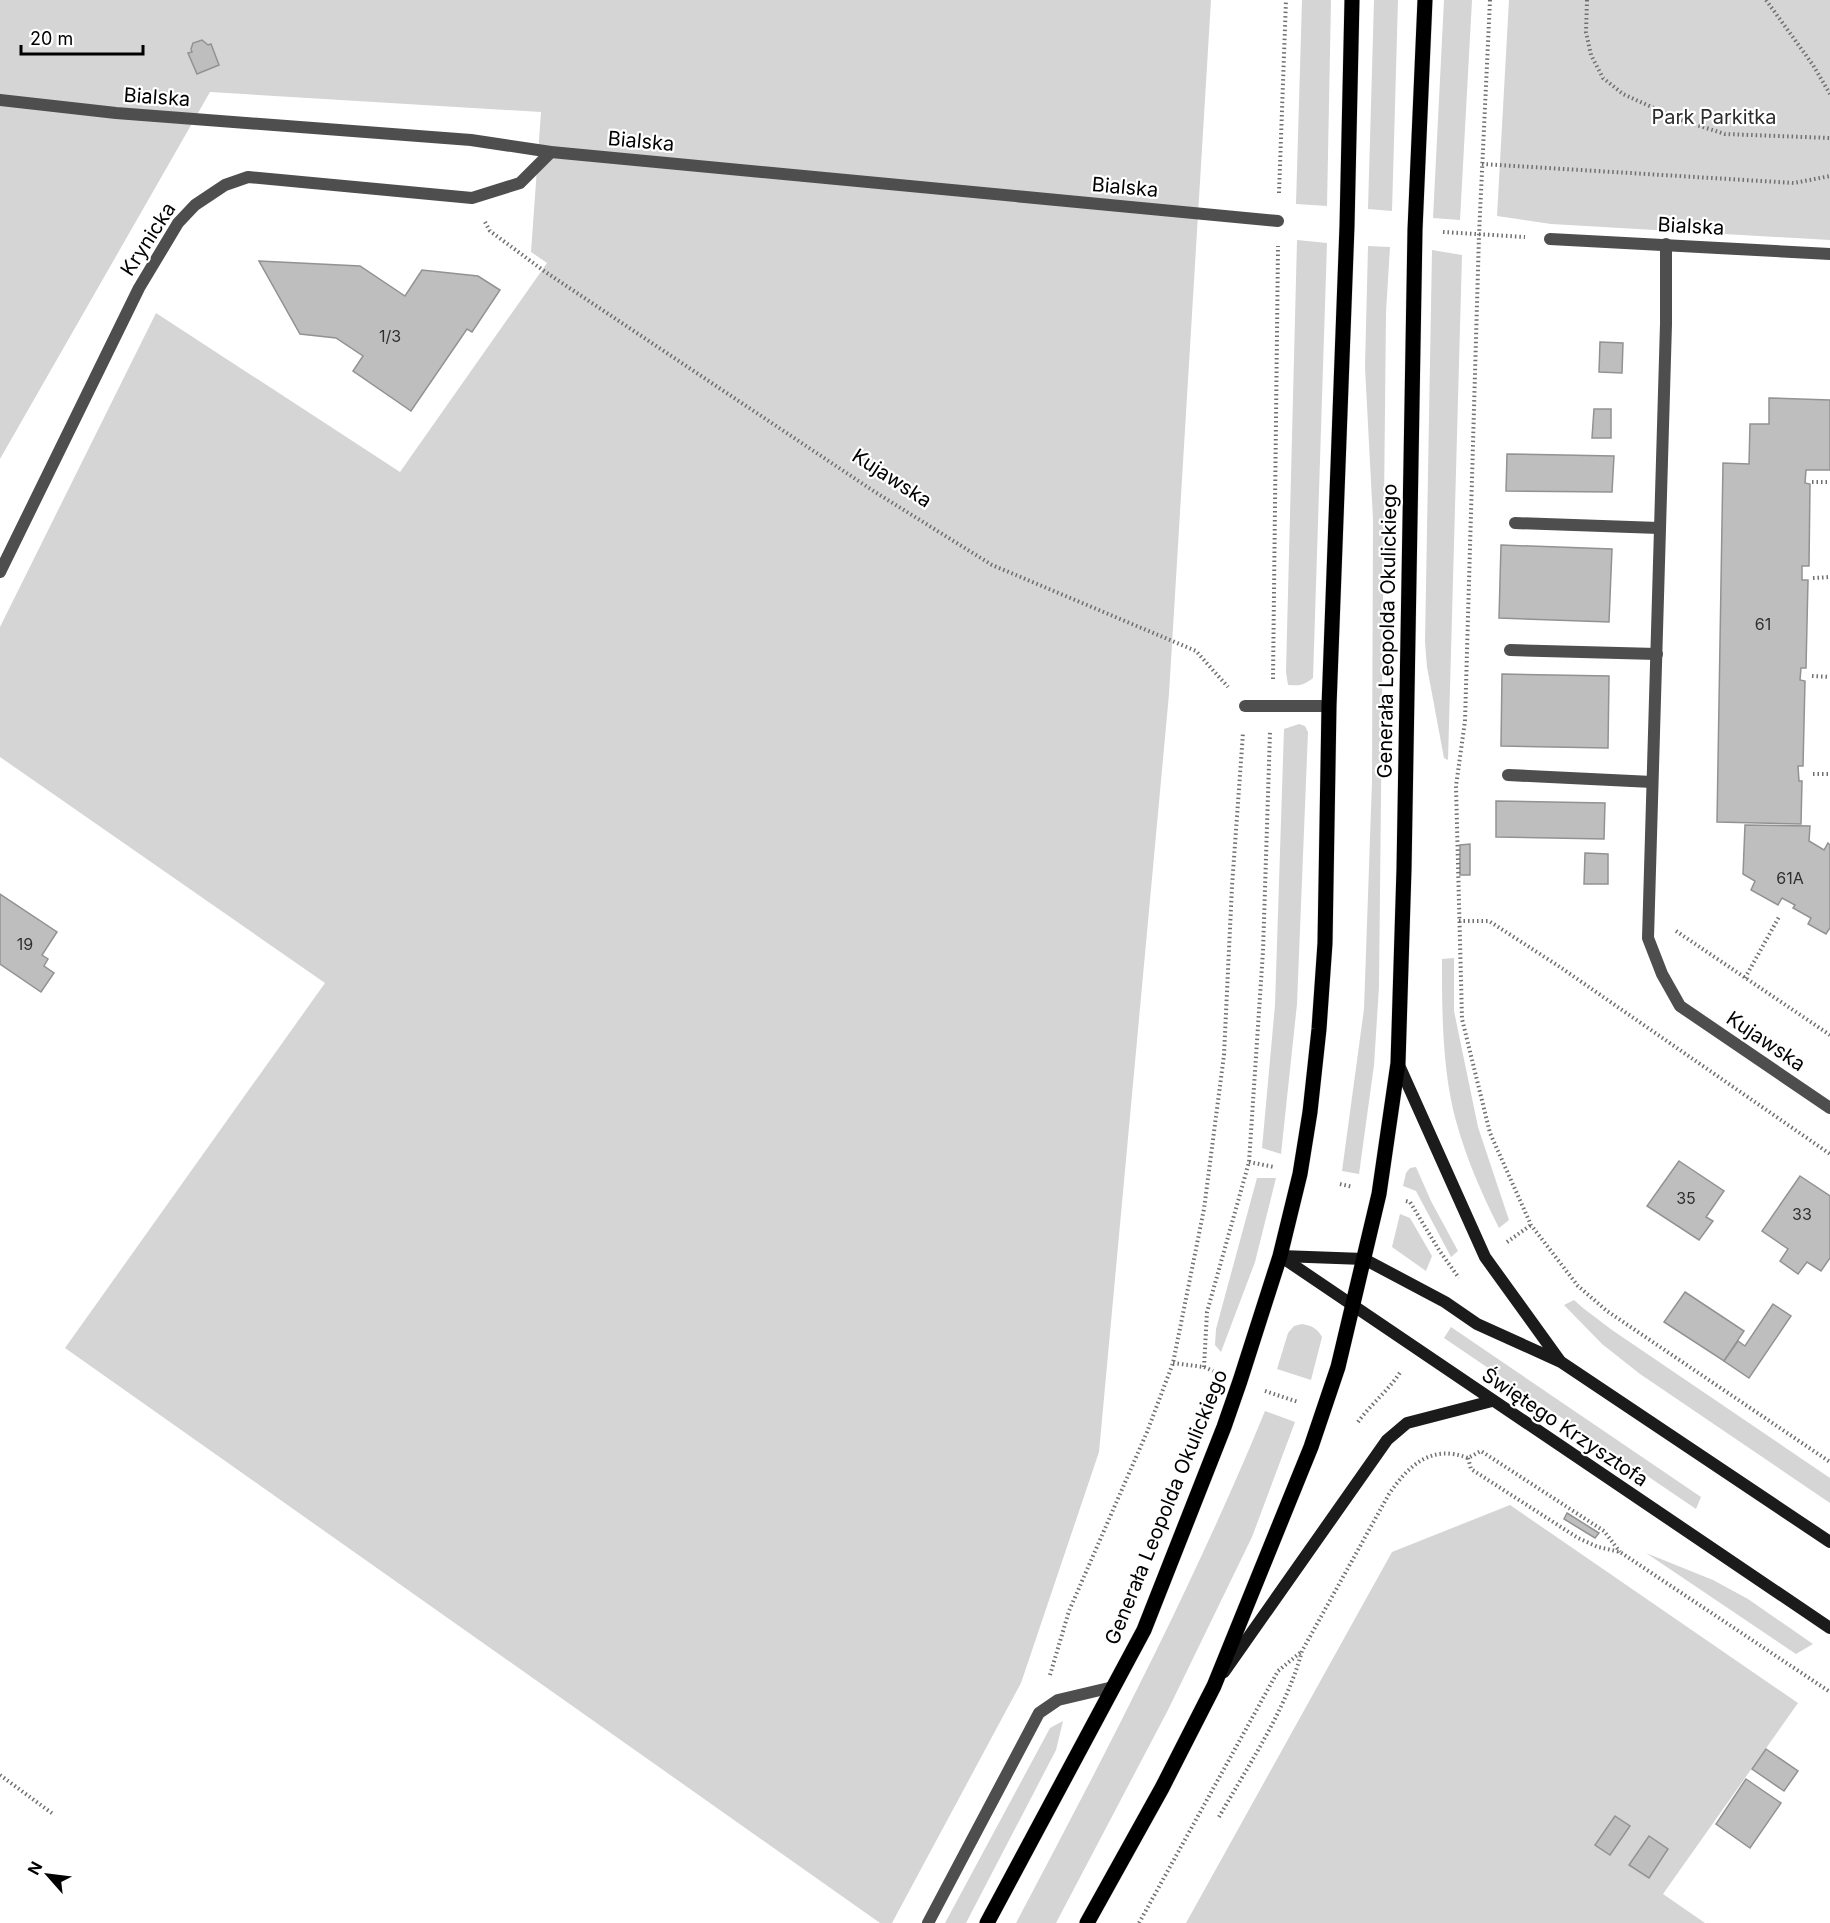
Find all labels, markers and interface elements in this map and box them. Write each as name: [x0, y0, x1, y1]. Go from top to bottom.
scale bar: [21, 18, 142, 56]
text: 20 m: [30, 28, 73, 49]
street label: Bialska: [123, 83, 191, 111]
park label: Park Parkitka: [1652, 105, 1776, 129]
street label: Bialska: [607, 126, 675, 156]
street label: Bialska: [1091, 172, 1159, 202]
street label: Krynicka: [115, 198, 181, 280]
street label: Bialska: [1657, 212, 1725, 240]
house number: 1/3: [379, 326, 401, 346]
street label: Kujawska: [848, 443, 936, 513]
street label: Generała Leopolda Okulickiego: [1372, 484, 1402, 778]
house number: 61: [1755, 614, 1771, 634]
house number: 61A: [1776, 868, 1804, 888]
house number: 19: [17, 934, 33, 954]
street label: Kujawska: [1722, 1006, 1810, 1076]
house number: 35: [1676, 1188, 1696, 1208]
house number: 33: [1792, 1204, 1812, 1224]
street label: Świętego Krzysztofa: [1477, 1362, 1653, 1492]
street label: Generała Leopolda Okulickiego: [1100, 1366, 1232, 1648]
north arrow: [18, 1845, 78, 1905]
text: N: [23, 1858, 46, 1878]

